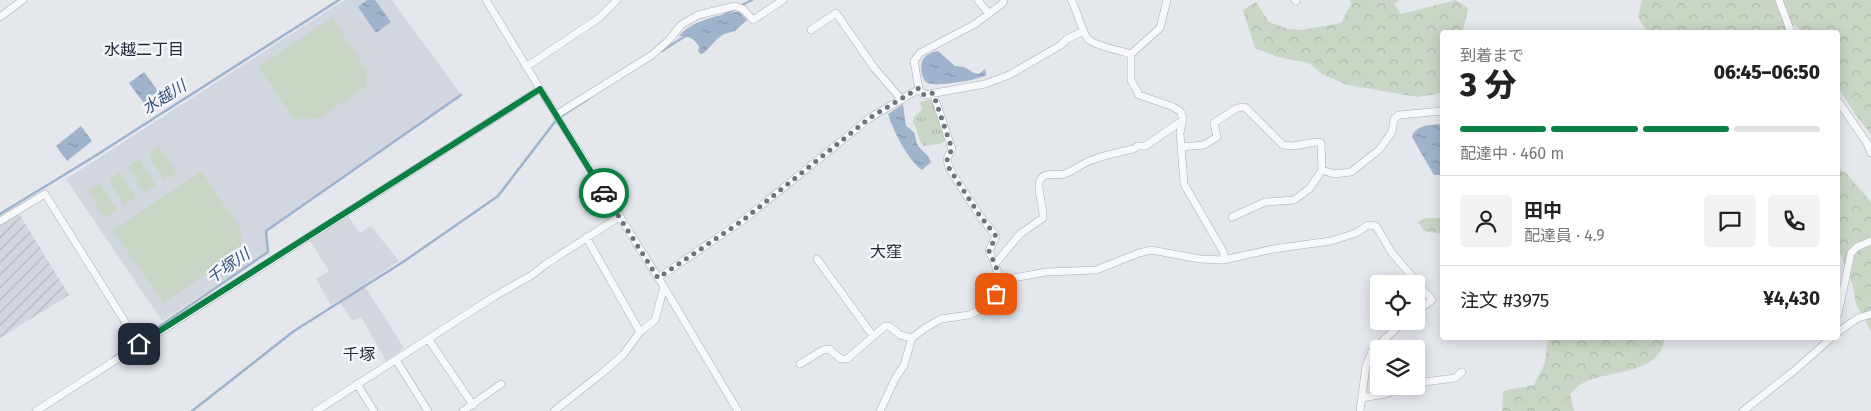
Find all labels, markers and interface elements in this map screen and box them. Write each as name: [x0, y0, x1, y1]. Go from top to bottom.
district label: 水越二丁目: [104, 40, 184, 59]
text: 到着まで: [1460, 46, 1524, 65]
text: 06:45–06:50: [1714, 61, 1820, 84]
text: 3 分: [1460, 66, 1516, 104]
water label: 水越川: [139, 75, 191, 118]
text: 配達中 · 460 m: [1460, 144, 1564, 163]
courier: [579, 168, 629, 218]
icon: car: [590, 179, 618, 207]
button: person: [1460, 195, 1512, 247]
button: chat: [1704, 195, 1756, 247]
button: phone: [1768, 195, 1820, 247]
text: 田中: [1524, 199, 1562, 222]
text: 配達員 · 4.9: [1524, 226, 1605, 245]
district label: 大窪: [870, 242, 902, 261]
water label: 千塚川: [203, 243, 255, 288]
pin: [975, 273, 1017, 315]
map controls: [1370, 275, 1425, 395]
button: locate: [1370, 275, 1425, 330]
icon: bag: [982, 280, 1010, 308]
text: ¥4,430: [1763, 287, 1820, 310]
text: 注文 #3975: [1460, 289, 1549, 312]
pin: [118, 323, 160, 365]
icon: home: [125, 330, 153, 358]
button: layers: [1370, 340, 1425, 395]
district label: 千塚: [343, 345, 375, 364]

